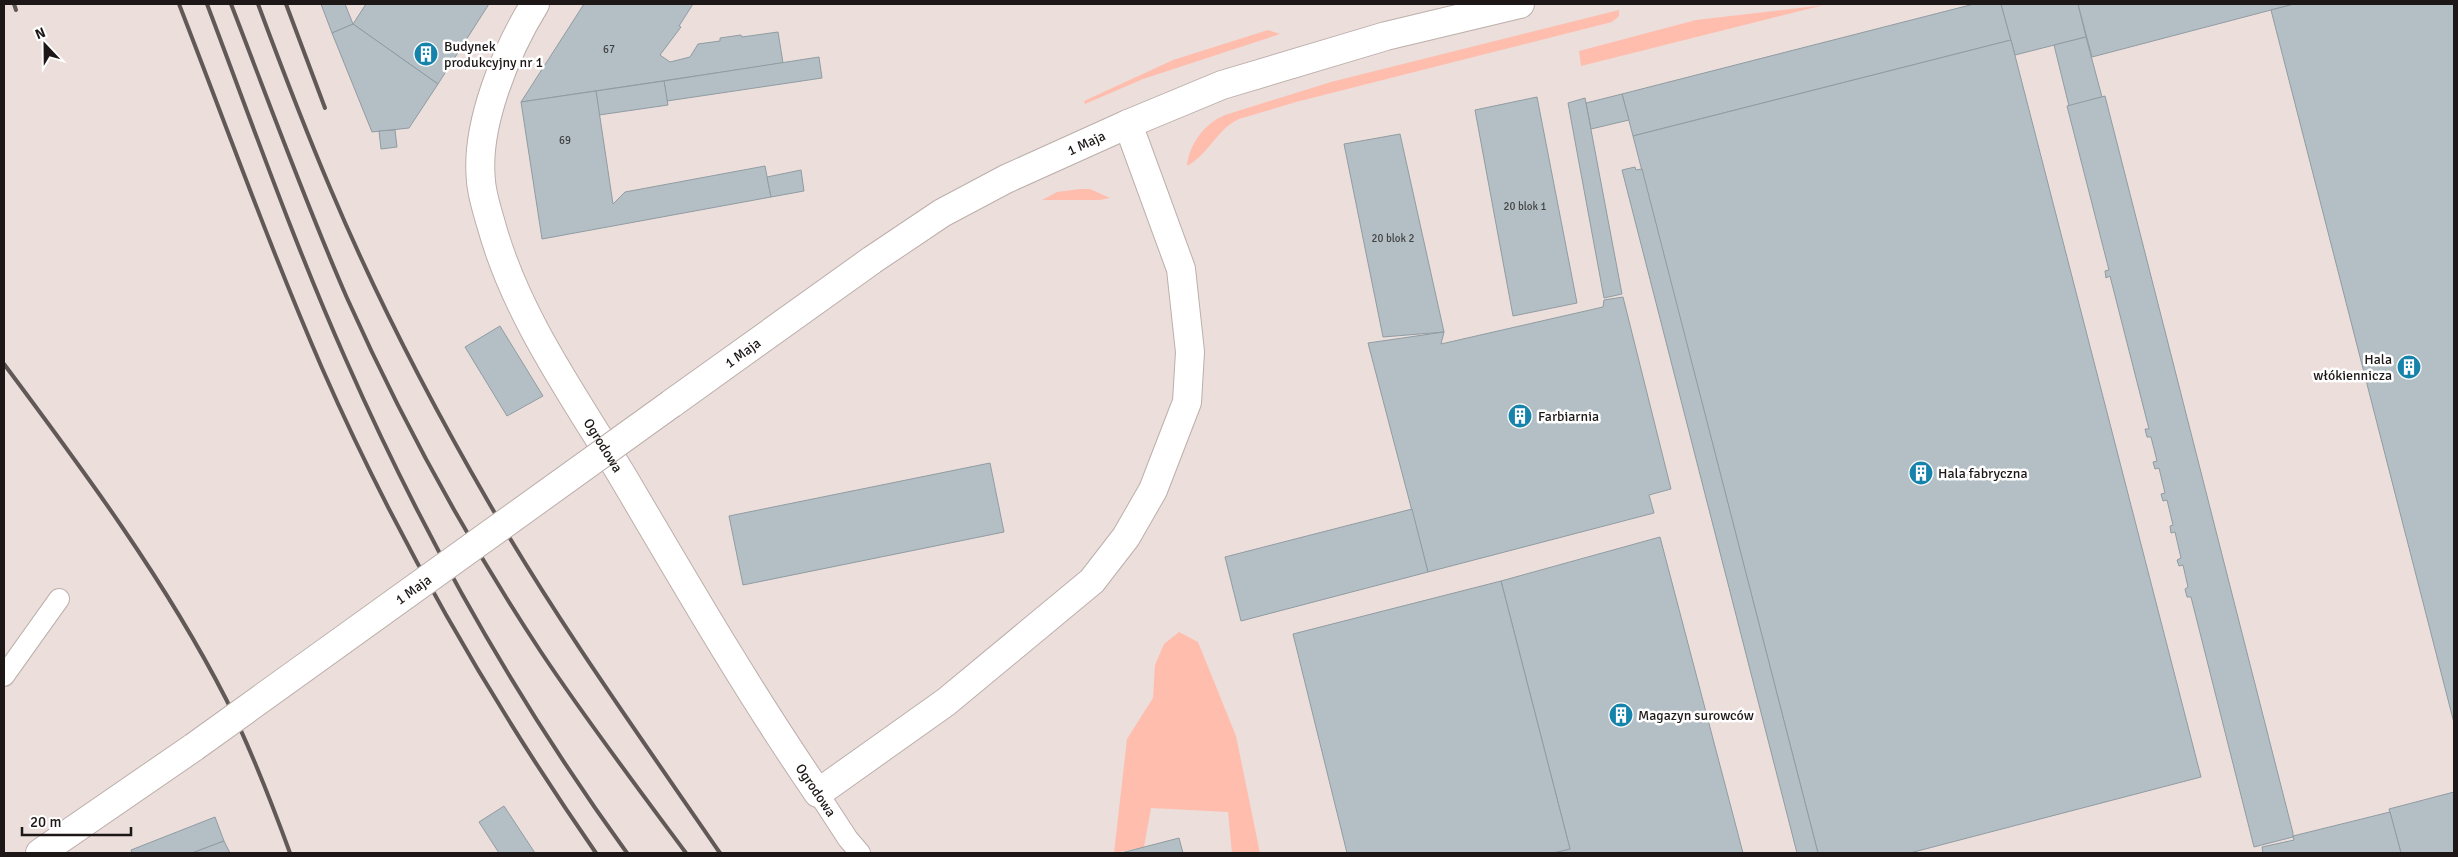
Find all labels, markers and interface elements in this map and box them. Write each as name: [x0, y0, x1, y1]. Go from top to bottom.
north arrow: [20, 20, 70, 70]
text: N: [33, 24, 48, 43]
place label: Budynek produkcyjny nr 1: [444, 38, 543, 71]
building icon: Budynek produkcyjny nr 1: [413, 41, 439, 67]
house number: 67: [603, 43, 615, 56]
street label: 1 Maja: [1065, 127, 1108, 159]
house number: 69: [559, 134, 571, 147]
house number: 20 blok 1: [1504, 200, 1546, 213]
house number: 20 blok 2: [1372, 232, 1414, 245]
street label: 1 Maja: [722, 335, 764, 372]
place label: Hala włókiennicza: [2313, 351, 2392, 384]
building icon: Hala włókiennicza: [2396, 354, 2422, 380]
building icon: Farbiarnia: [1507, 403, 1533, 429]
place label: Farbiarnia: [1538, 408, 1599, 425]
street label: Ogrodowa: [580, 415, 626, 476]
building icon: Hala fabryczna: [1908, 460, 1934, 486]
place label: Hala fabryczna: [1938, 465, 2028, 482]
street label: 1 Maja: [392, 571, 435, 608]
building icon: Magazyn surowców: [1608, 702, 1634, 728]
place label: Magazyn surowców: [1638, 707, 1754, 724]
street label: Ogrodowa: [792, 760, 840, 820]
scale bar: [22, 804, 131, 836]
text: 20 m: [30, 813, 61, 831]

